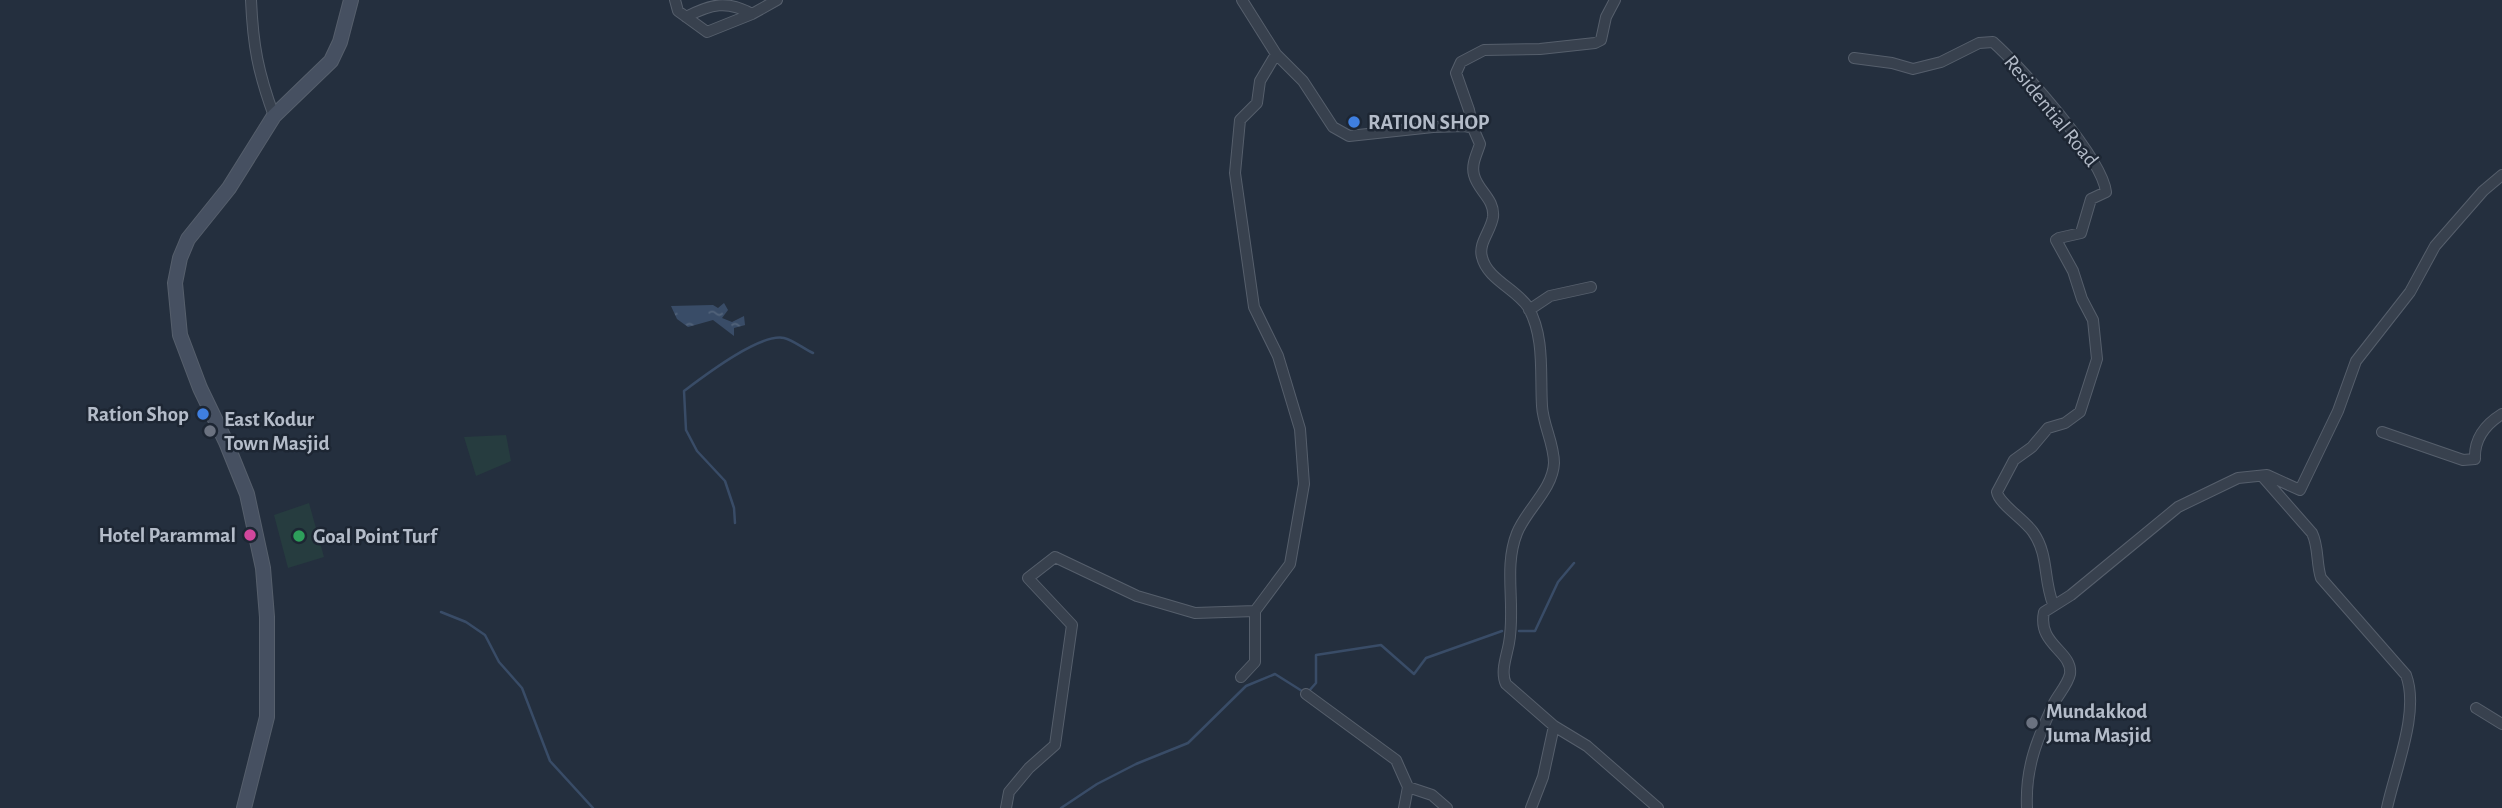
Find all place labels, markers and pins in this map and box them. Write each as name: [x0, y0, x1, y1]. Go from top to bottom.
place label: RATION SHOP: [1368, 112, 1490, 133]
marker: RATION SHOP: [1346, 114, 1362, 130]
place label: Ration Shop: [87, 404, 189, 425]
marker: Ration Shop: [195, 406, 211, 422]
place label: East Kodur Town Masjid: [224, 409, 330, 454]
marker: East Kodur Town Masjid: [202, 423, 218, 439]
place label: Hotel Parammal: [98, 525, 236, 546]
place label: Goal Point Turf: [313, 526, 439, 547]
marker: Hotel Parammal: [242, 527, 258, 543]
marker: Goal Point Turf: [291, 528, 307, 544]
place label: Mundakkod Juma Masjid: [2046, 701, 2151, 746]
marker: Mundakkod Juma Masjid: [2024, 715, 2040, 731]

